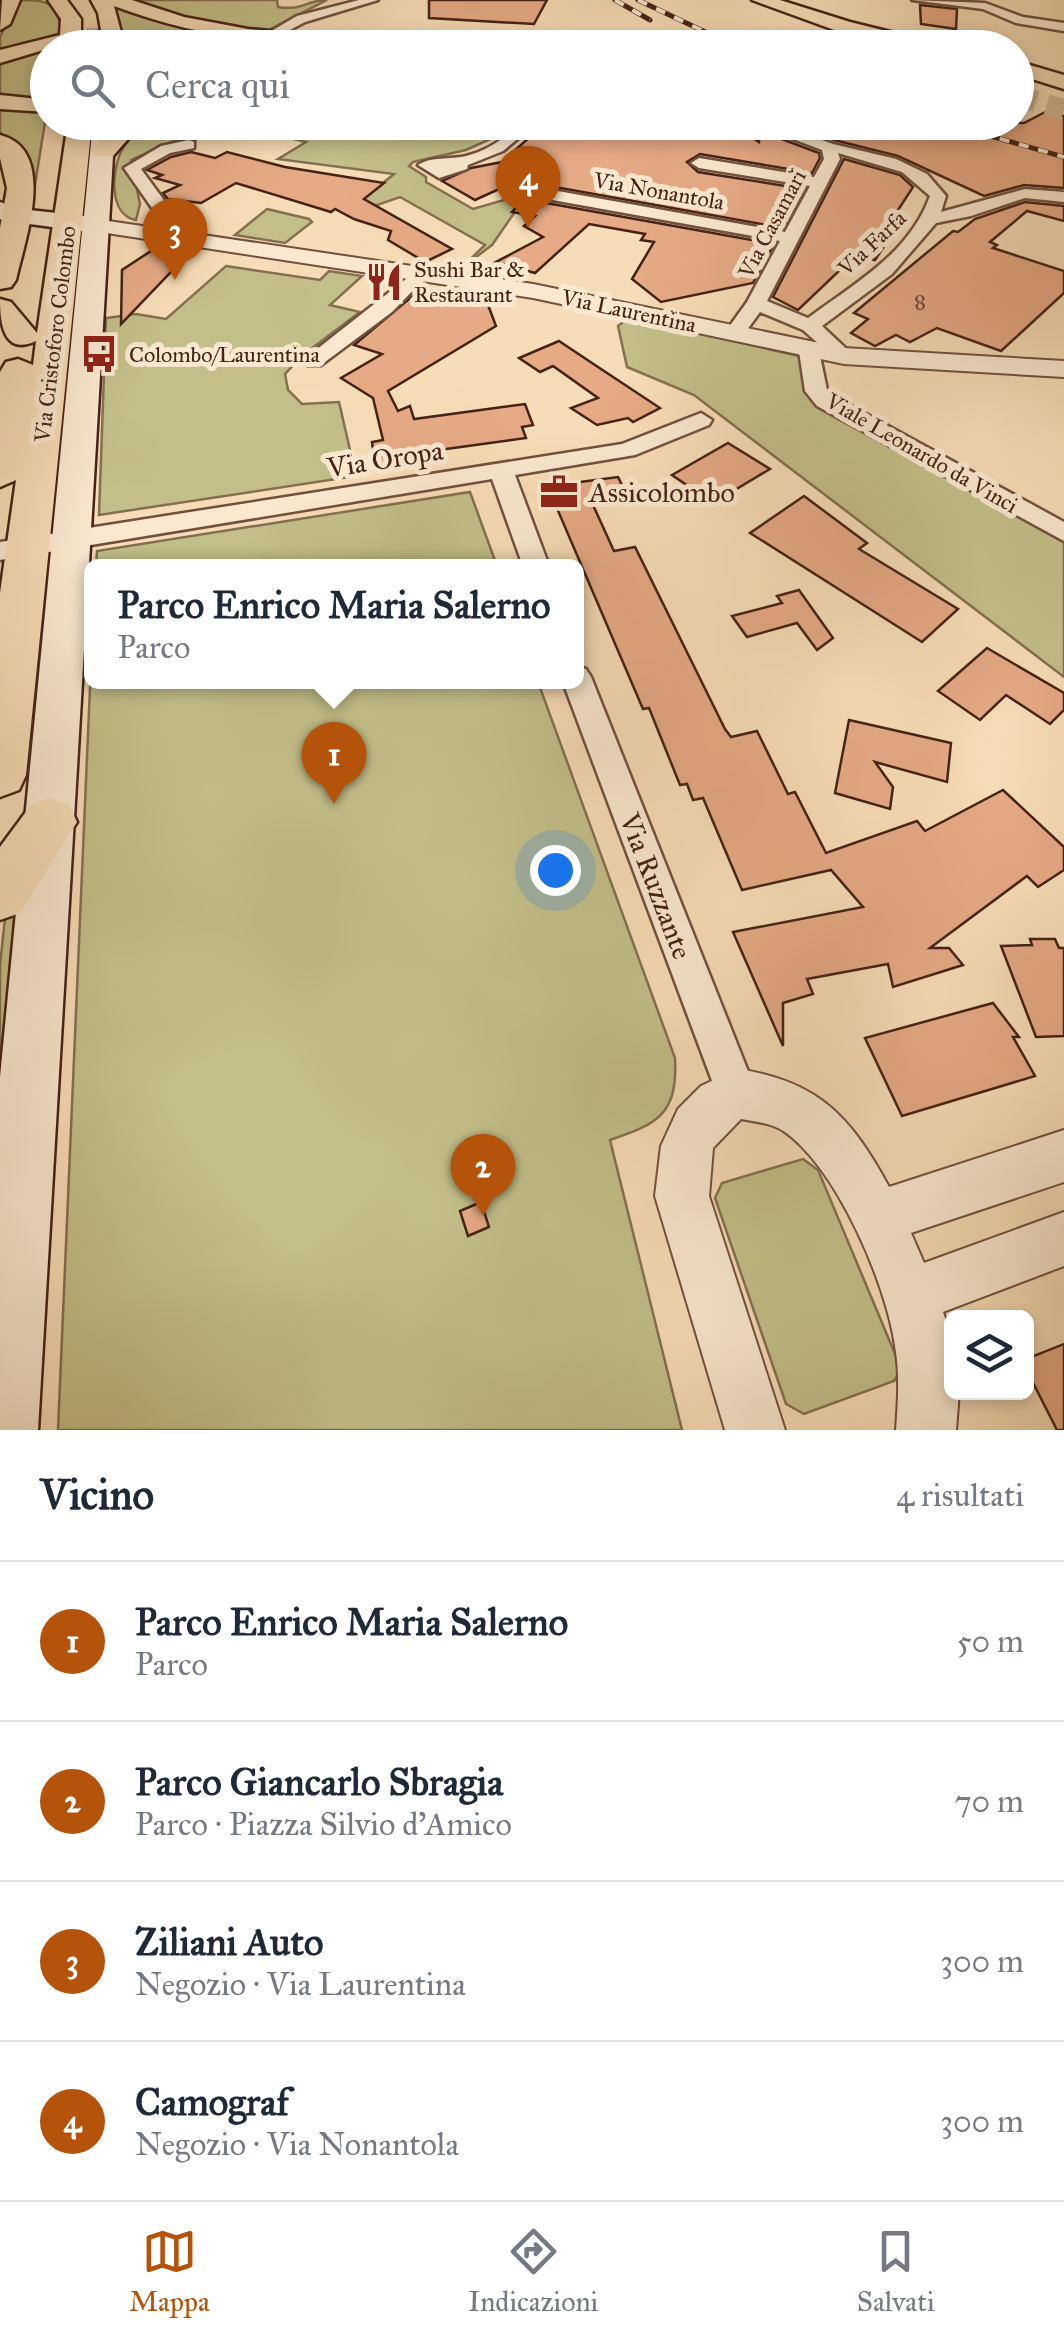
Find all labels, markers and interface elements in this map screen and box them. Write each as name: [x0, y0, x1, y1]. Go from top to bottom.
search box: [30, 30, 1034, 140]
icon: search: [65, 58, 120, 113]
text: Cerca qui: [145, 62, 290, 108]
pin: 4: [496, 146, 560, 228]
street label: Via Casamari: [732, 165, 812, 284]
street label: Via Nonantola: [591, 166, 727, 216]
pin: 3: [142, 198, 208, 280]
street label: Via Farfa: [832, 204, 912, 282]
street label: Via Cristoforo Colombo: [28, 224, 82, 445]
place label: Sushi Bar & Restaurant: [414, 256, 525, 308]
restaurant icon: Sushi Bar & Restaurant: [363, 261, 405, 303]
street label: Via Laurentina: [558, 283, 699, 339]
house number: 8: [914, 288, 926, 315]
bus stop icon: Colombo/Laurentina: [78, 333, 120, 375]
place label: Colombo/Laurentina: [129, 341, 321, 368]
street label: Viale Leonardo da Vinci: [820, 387, 1023, 519]
street label: Via Oropa: [324, 433, 446, 486]
office icon: Assicolombo: [538, 471, 580, 513]
place label: Assicolombo: [588, 475, 735, 510]
popup: [84, 559, 584, 689]
text: Parco Enrico Maria Salerno: [117, 582, 551, 628]
text: Parco: [117, 628, 190, 667]
pin: 1: [302, 722, 366, 804]
street label: Via Ruzzante: [612, 807, 700, 964]
your location: [530, 845, 581, 896]
pin: 2: [450, 1134, 516, 1216]
map controls: [944, 1310, 1034, 1400]
button: layers: [944, 1310, 1034, 1400]
text: Vicino: [40, 1469, 154, 1521]
text: 4 risultati: [896, 1476, 1024, 1515]
text: Parco Enrico Maria Salerno: [135, 1599, 568, 1645]
text: 1: [66, 1622, 79, 1661]
text: 50 m: [957, 1622, 1024, 1661]
text: Parco: [135, 1645, 208, 1684]
text: Parco Giancarlo Sbragia: [135, 1759, 503, 1805]
text: 2: [65, 1782, 80, 1821]
text: 70 m: [955, 1782, 1024, 1821]
text: Parco · Piazza Silvio d'Amico: [135, 1805, 512, 1844]
text: Ziliani Auto: [135, 1919, 323, 1965]
text: 3: [66, 1942, 79, 1981]
text: 300 m: [940, 1942, 1024, 1981]
text: Negozio · Via Laurentina: [135, 1965, 466, 2004]
text: Camograf: [135, 2079, 289, 2125]
text: 4: [64, 2102, 81, 2141]
text: 300 m: [940, 2102, 1024, 2141]
text: Negozio · Via Nonantola: [135, 2125, 459, 2164]
tab: Mappa: [129, 2224, 210, 2319]
tab: Indicazioni: [468, 2224, 598, 2319]
tab: Salvati: [857, 2224, 935, 2319]

